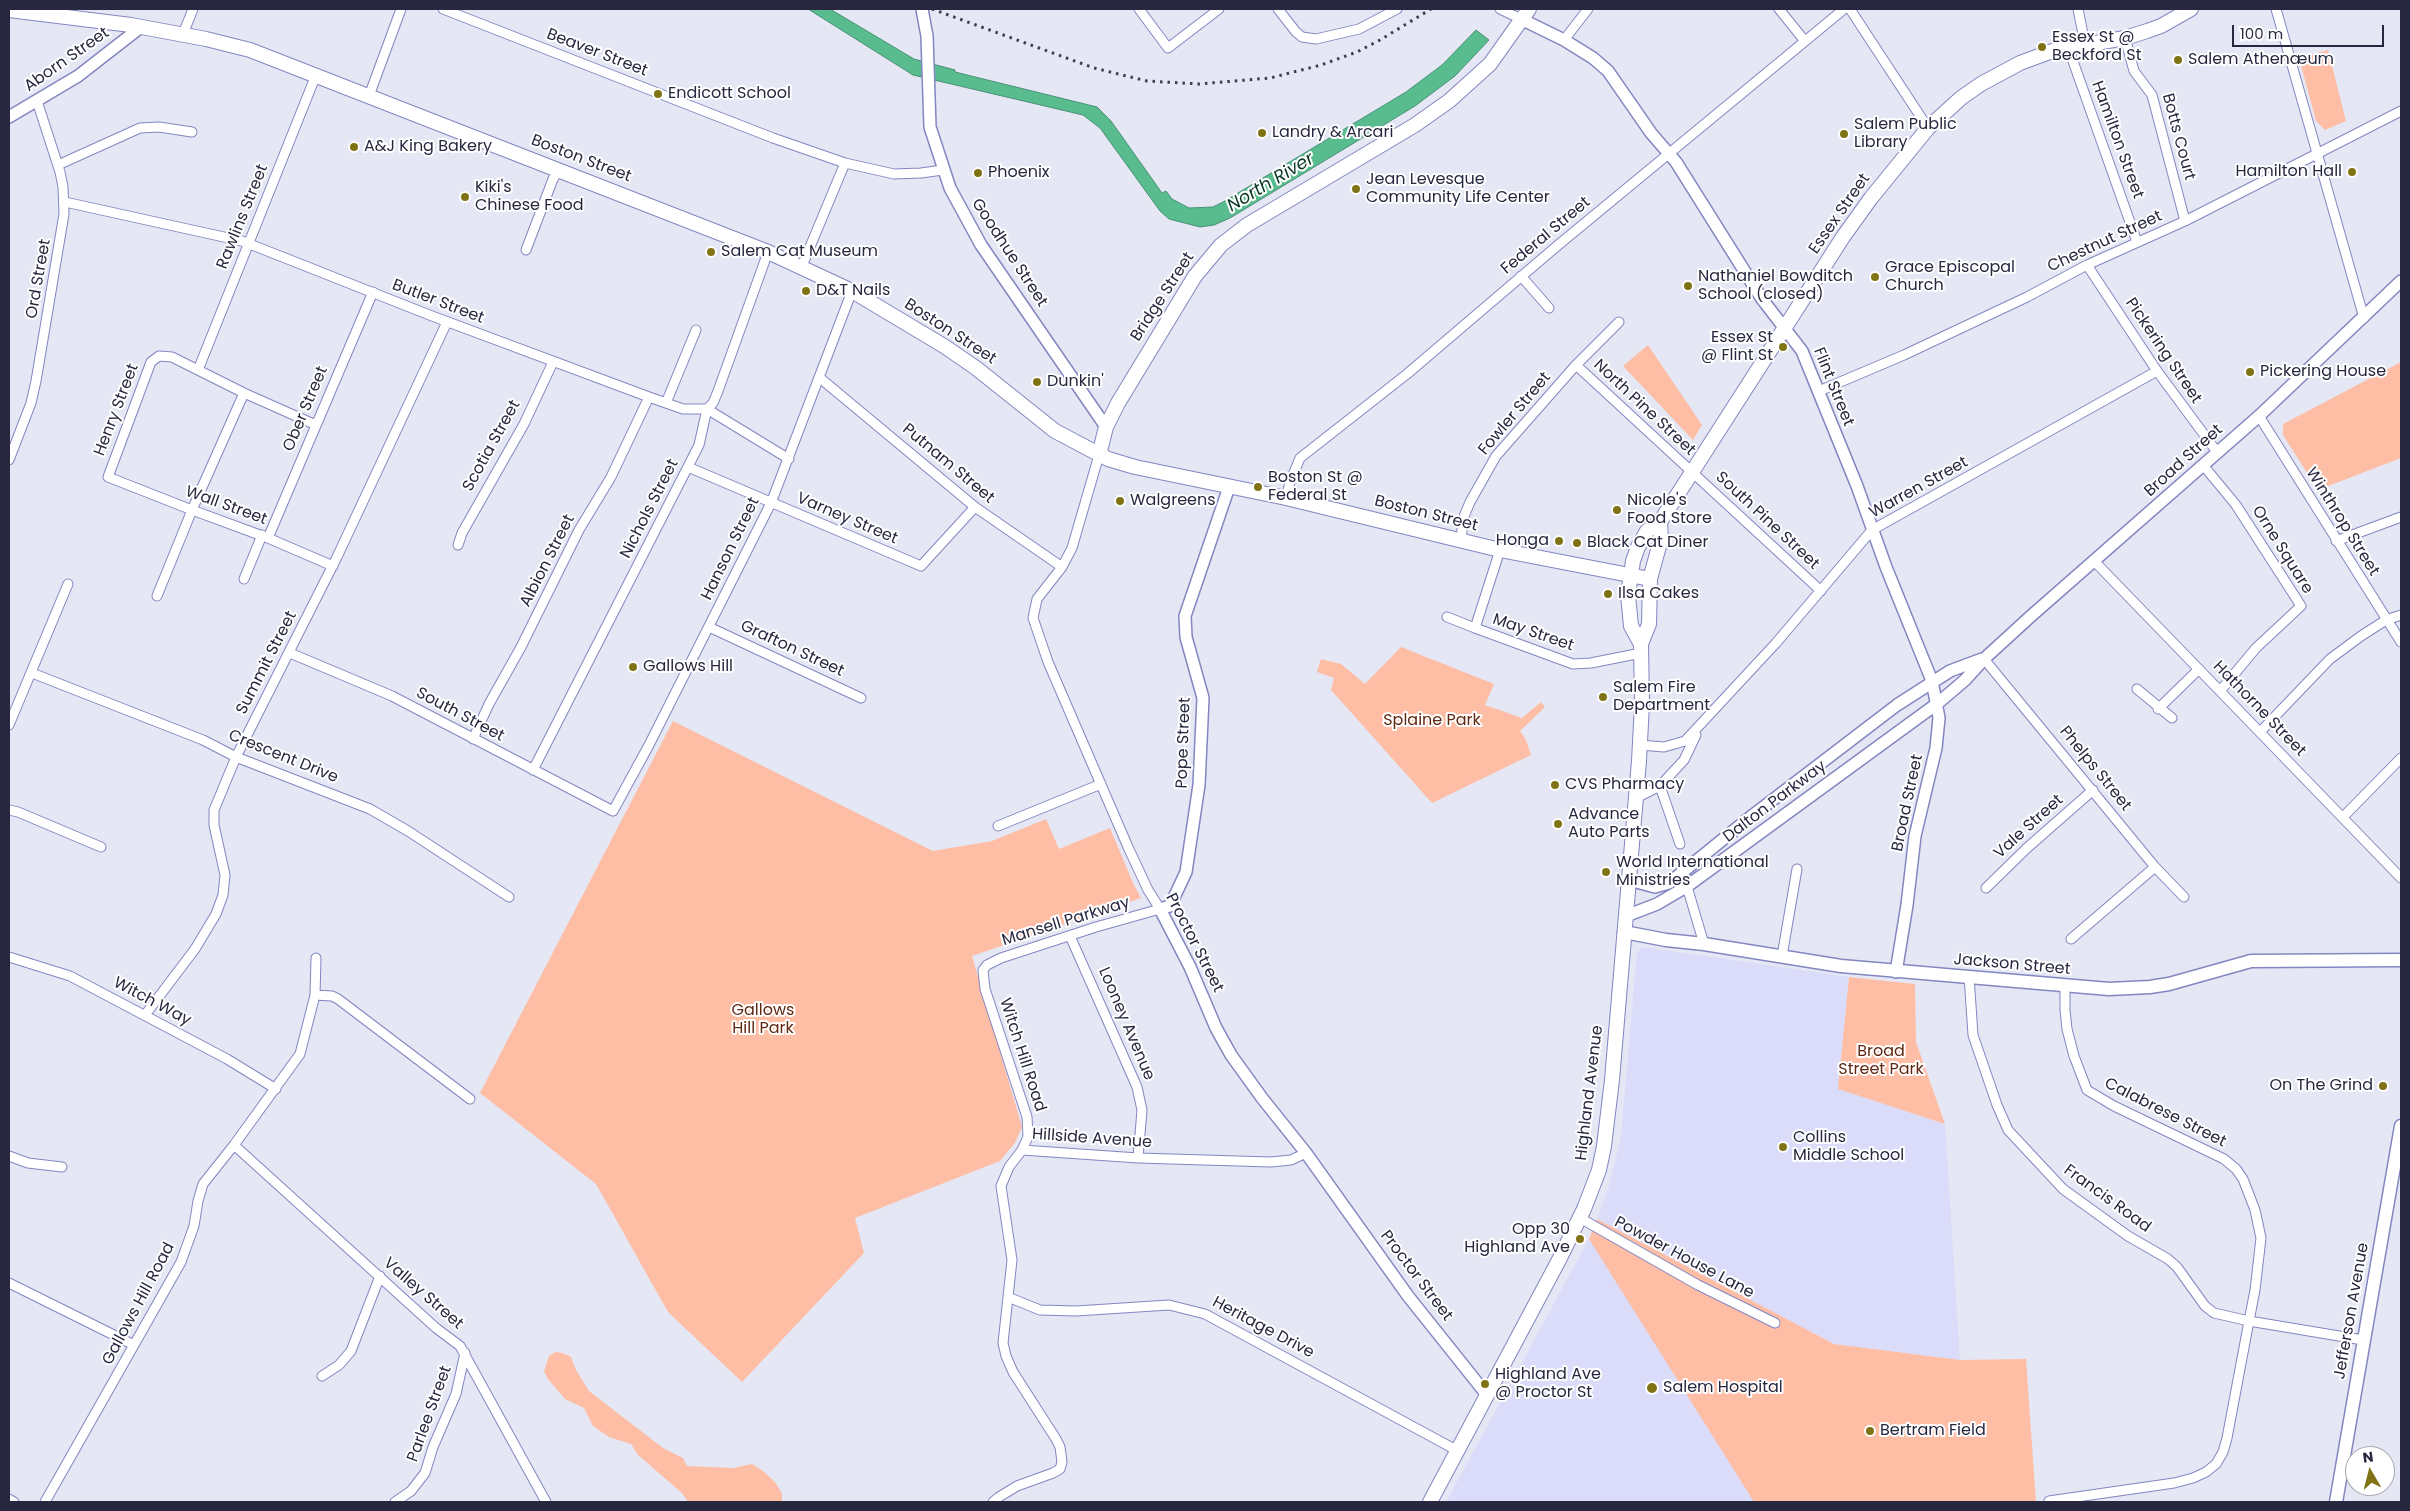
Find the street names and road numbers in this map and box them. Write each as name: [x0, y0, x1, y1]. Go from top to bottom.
street label: Aborn Street: [21, 24, 113, 96]
street label: Beaver Street: [544, 25, 650, 81]
street label: Hamilton Street: [2087, 79, 2147, 201]
street label: Botts Court: [2157, 92, 2199, 182]
street label: Boston Street: [528, 131, 634, 187]
street label: Rawlins Street: [213, 162, 273, 272]
street label: Essex Street: [1805, 170, 1875, 258]
street label: Federal Street: [1497, 193, 1595, 279]
street label: Goodhue Street: [967, 195, 1051, 311]
street label: Chestnut Street: [2045, 207, 2165, 277]
street label: Ord Street: [23, 238, 55, 320]
street label: Bridge Street: [1127, 249, 1199, 345]
street label: Butler Street: [389, 276, 487, 328]
street label: Boston Street: [900, 295, 1000, 369]
street label: Pickering Street: [2121, 295, 2205, 407]
street label: Flint Street: [1809, 345, 1857, 429]
street label: North Pine Street: [1589, 356, 1699, 460]
street label: Henry Street: [91, 361, 143, 459]
street label: Ober Street: [280, 364, 332, 454]
street label: Fowler Street: [1475, 369, 1555, 459]
street label: Scotia Street: [459, 397, 525, 495]
street label: Putnam Street: [898, 420, 998, 508]
street label: Broad Street: [2141, 421, 2227, 501]
street label: Warren Street: [1866, 453, 1972, 523]
street label: Nichols Street: [617, 456, 683, 562]
street label: Winthrop Street: [2301, 464, 2383, 580]
street label: South Pine Street: [1711, 468, 1823, 574]
street label: Wall Street: [183, 482, 269, 530]
street label: Varney Street: [794, 489, 900, 549]
street label: Boston Street: [1372, 492, 1480, 536]
street label: Hanson Street: [698, 494, 764, 604]
street label: Orne Square: [2247, 502, 2317, 598]
street label: Albion Street: [517, 512, 579, 610]
street label: Summit Street: [233, 608, 301, 718]
street label: May Street: [1490, 610, 1576, 656]
street label: Grafton Street: [737, 617, 847, 681]
street label: Hathorne Street: [2209, 657, 2309, 761]
street label: South Street: [413, 684, 507, 746]
street label: Pope Street: [1173, 697, 1195, 789]
street label: Phelps Street: [2055, 723, 2135, 815]
street label: Crescent Drive: [225, 726, 341, 788]
street label: Broad Street: [1888, 753, 1928, 853]
street label: Dalton Parkway: [1720, 757, 1830, 847]
street label: Vale Street: [1990, 791, 2068, 863]
street label: Proctor Street: [1161, 890, 1227, 996]
street label: Mansell Parkway: [1000, 893, 1132, 951]
street label: Jackson Street: [1953, 950, 2071, 980]
street label: Looney Avenue: [1094, 965, 1158, 1083]
street label: Witch Way: [110, 974, 194, 1030]
street label: Witch Hill Road: [995, 996, 1049, 1114]
street label: Highland Avenue: [1572, 1024, 1608, 1162]
street label: Calabrese Street: [2101, 1074, 2229, 1152]
street label: Hillside Avenue: [1031, 1125, 1153, 1153]
street label: Francis Road: [2060, 1161, 2154, 1237]
street label: Powder House Lane: [1611, 1213, 1757, 1303]
street label: Proctor Street: [1376, 1227, 1456, 1325]
street label: Gallows Hill Road: [99, 1240, 179, 1368]
street label: Jefferson Avenue: [2331, 1241, 2373, 1381]
street label: Valley Street: [379, 1254, 467, 1334]
street label: Heritage Drive: [1209, 1293, 1317, 1363]
street label: Parlee Street: [404, 1363, 456, 1465]

